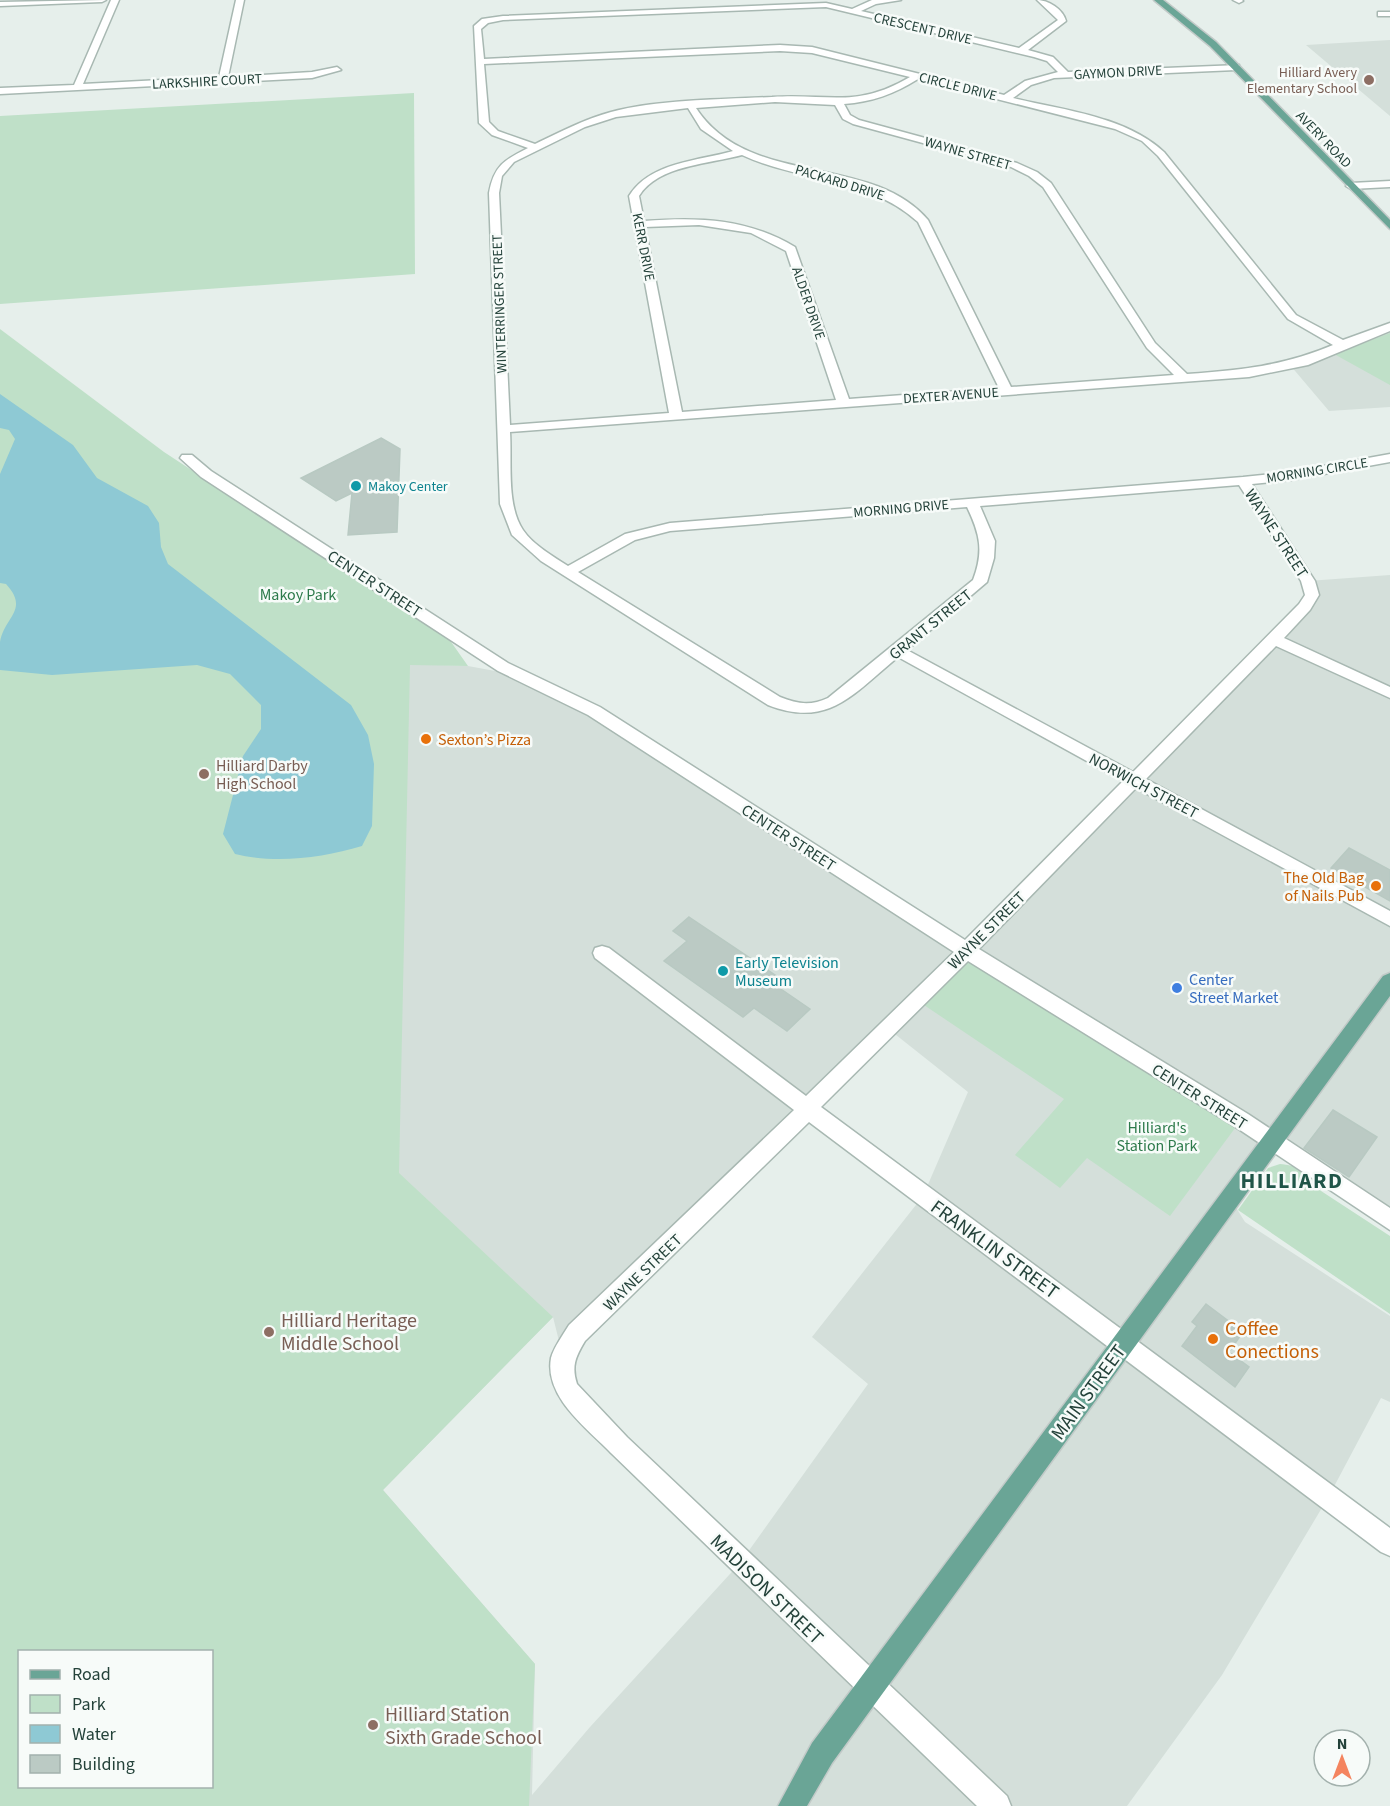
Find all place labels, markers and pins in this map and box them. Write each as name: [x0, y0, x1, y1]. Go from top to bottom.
place label: Hilliard Avery Elementary School: [1247, 63, 1357, 99]
marker: Hilliard Avery Elementary School: [1362, 73, 1376, 87]
place label: Makoy Center: [368, 477, 448, 497]
marker: Makoy Center: [349, 479, 363, 493]
place label: Sexton’s Pizza: [438, 729, 531, 751]
marker: Sexton’s Pizza: [419, 732, 433, 746]
place label: Hilliard Darby High School: [216, 755, 308, 795]
marker: Hilliard Darby High School: [197, 767, 211, 781]
place label: The Old Bag of Nails Pub: [1283, 867, 1364, 907]
marker: The Old Bag of Nails Pub: [1369, 879, 1383, 893]
place label: Early Television Museum: [735, 952, 839, 992]
marker: Early Television Museum: [716, 964, 730, 978]
place label: Center Street Market: [1189, 969, 1279, 1009]
marker: Center Street Market: [1170, 981, 1184, 995]
place label: Hilliard Heritage Middle School: [281, 1307, 417, 1358]
place label: Coffee Conections: [1225, 1315, 1319, 1366]
marker: Hilliard Heritage Middle School: [262, 1325, 276, 1339]
marker: Coffee Conections: [1206, 1332, 1220, 1346]
place label: Hilliard Station Sixth Grade School: [385, 1701, 542, 1752]
marker: Hilliard Station Sixth Grade School: [366, 1718, 380, 1732]

